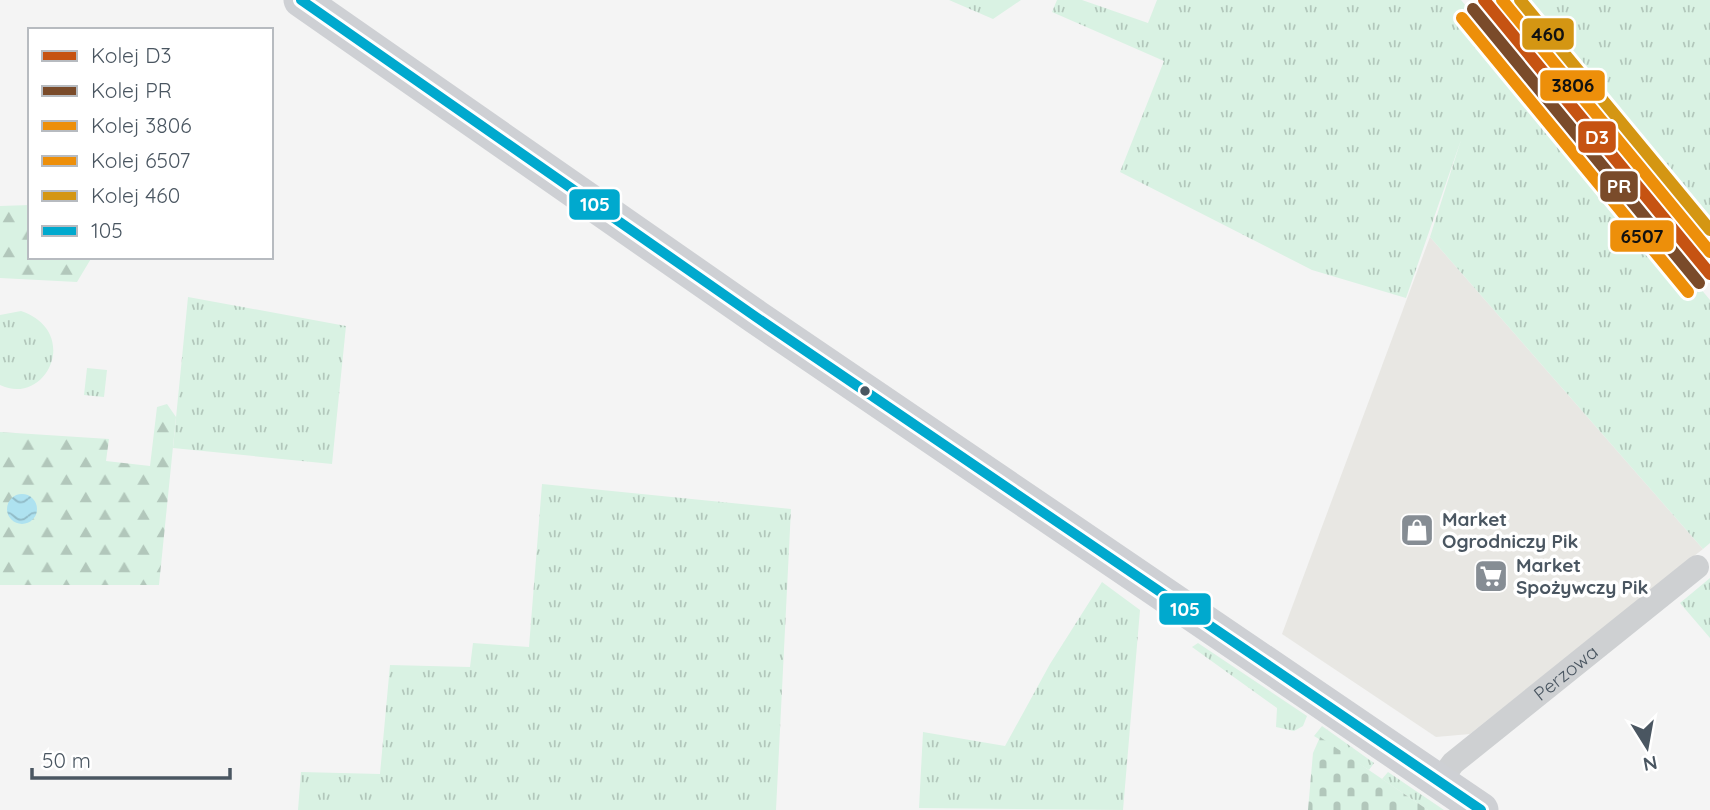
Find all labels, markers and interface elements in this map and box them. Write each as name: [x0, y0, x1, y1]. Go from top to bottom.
line badge: 460: [1521, 17, 1575, 51]
text: 460: [1531, 22, 1565, 46]
legend: [28, 28, 273, 259]
text: Kolej D3: [91, 42, 171, 68]
line badge: 3806: [1539, 69, 1606, 102]
text: 3806: [1552, 73, 1594, 97]
text: Kolej PR: [91, 77, 172, 103]
text: Kolej 3806: [91, 112, 191, 138]
line badge: D3: [1577, 120, 1617, 154]
text: D3: [1585, 125, 1609, 149]
text: Kolej 6507: [91, 147, 190, 173]
line badge: PR: [1599, 170, 1639, 203]
text: PR: [1607, 174, 1631, 198]
text: Kolej 460: [91, 182, 180, 208]
line badge: 105: [568, 188, 621, 221]
text: 105: [580, 192, 610, 216]
text: 105: [91, 217, 123, 243]
line badge: 6507: [1609, 219, 1675, 253]
text: 6507: [1621, 224, 1663, 248]
unlabelled marker: [858, 384, 872, 398]
place label: Market Ogrodniczy Pik: [1442, 507, 1578, 553]
shop icon: Market Ogrodniczy Pik: [1398, 511, 1436, 549]
place label: Market Spożywczy Pik: [1516, 553, 1649, 599]
supermarket icon: Market Spożywczy Pik: [1472, 557, 1510, 595]
line badge: 105: [1158, 592, 1212, 626]
text: 105: [1170, 597, 1200, 621]
street label: Perzowa: [1529, 640, 1603, 706]
north arrow: [1612, 712, 1682, 782]
scale bar: [32, 736, 229, 780]
text: 50 m: [42, 747, 91, 773]
text: N: [1641, 751, 1659, 777]

